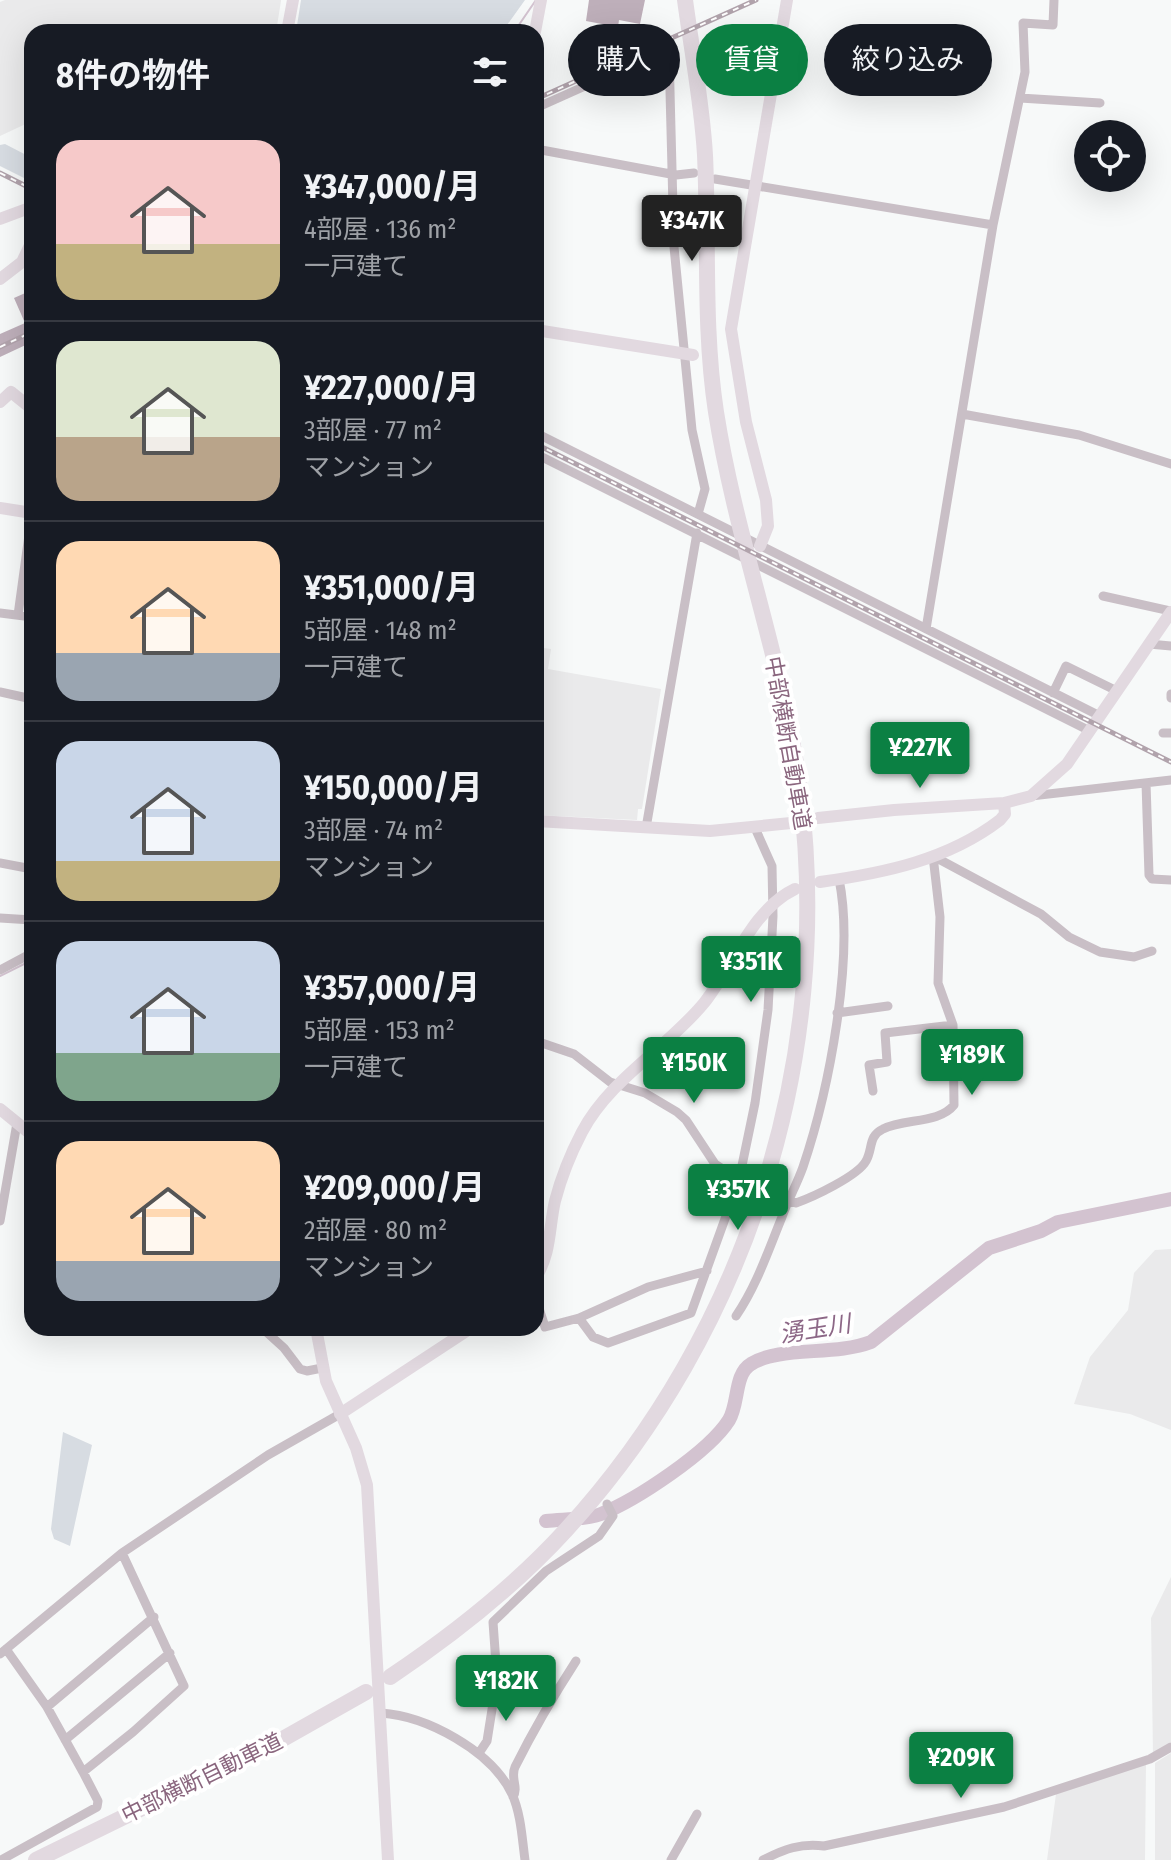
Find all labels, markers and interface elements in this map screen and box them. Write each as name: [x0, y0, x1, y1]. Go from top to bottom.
chip: 購入: [568, 24, 680, 96]
chip: 賃貸: [696, 24, 808, 96]
chip: 絞り込み: [824, 24, 992, 96]
icon: filters: [468, 50, 512, 94]
text: 8件の物件: [56, 55, 210, 96]
map controls: [1074, 120, 1146, 192]
button: locate: [1074, 120, 1146, 192]
text: ¥347,000/月: [304, 166, 481, 207]
icon: home: [120, 172, 216, 268]
pin: ¥347K: [636, 195, 748, 263]
text: ¥347K: [660, 205, 724, 236]
text: 4部屋 · 136 m²: [304, 214, 456, 245]
text: 一戸建て: [304, 251, 408, 282]
text: ¥227,000/月: [304, 367, 480, 408]
icon: home: [120, 373, 216, 469]
text: 3部屋 · 77 m²: [304, 415, 442, 446]
text: マンション: [304, 452, 434, 483]
text: ¥351,000/月: [304, 567, 479, 608]
icon: home: [120, 573, 216, 669]
text: 5部屋 · 148 m²: [304, 615, 457, 646]
text: 一戸建て: [304, 652, 408, 683]
street label: 中部横断自動車道: [759, 654, 817, 832]
pin: ¥227K: [864, 722, 976, 790]
text: ¥227K: [888, 732, 952, 763]
text: ¥150,000/月: [304, 767, 483, 808]
icon: home: [120, 773, 216, 869]
text: 3部屋 · 74 m²: [304, 815, 443, 846]
text: マンション: [304, 852, 434, 883]
pin: ¥351K: [695, 936, 807, 1004]
text: ¥351K: [720, 946, 782, 977]
text: ¥357,000/月: [304, 967, 481, 1008]
icon: home: [120, 973, 216, 1069]
text: 5部屋 · 153 m²: [304, 1015, 455, 1046]
pin: ¥189K: [916, 1029, 1028, 1097]
pin: ¥150K: [638, 1037, 750, 1105]
text: ¥189K: [939, 1039, 1005, 1070]
text: ¥150K: [661, 1047, 727, 1078]
text: 一戸建て: [304, 1052, 408, 1083]
pin: ¥357K: [682, 1164, 794, 1232]
text: ¥209,000/月: [304, 1167, 486, 1208]
icon: home: [120, 1173, 216, 1269]
text: ¥357K: [706, 1174, 770, 1205]
text: 2部屋 · 80 m²: [304, 1215, 447, 1246]
text: マンション: [304, 1252, 434, 1283]
water label: 湧玉川: [777, 1309, 856, 1348]
pin: ¥182K: [450, 1655, 562, 1723]
text: ¥182K: [474, 1665, 538, 1696]
street label: 中部横断自動車道: [117, 1727, 287, 1829]
pin: ¥209K: [905, 1732, 1017, 1800]
text: ¥209K: [927, 1742, 995, 1773]

